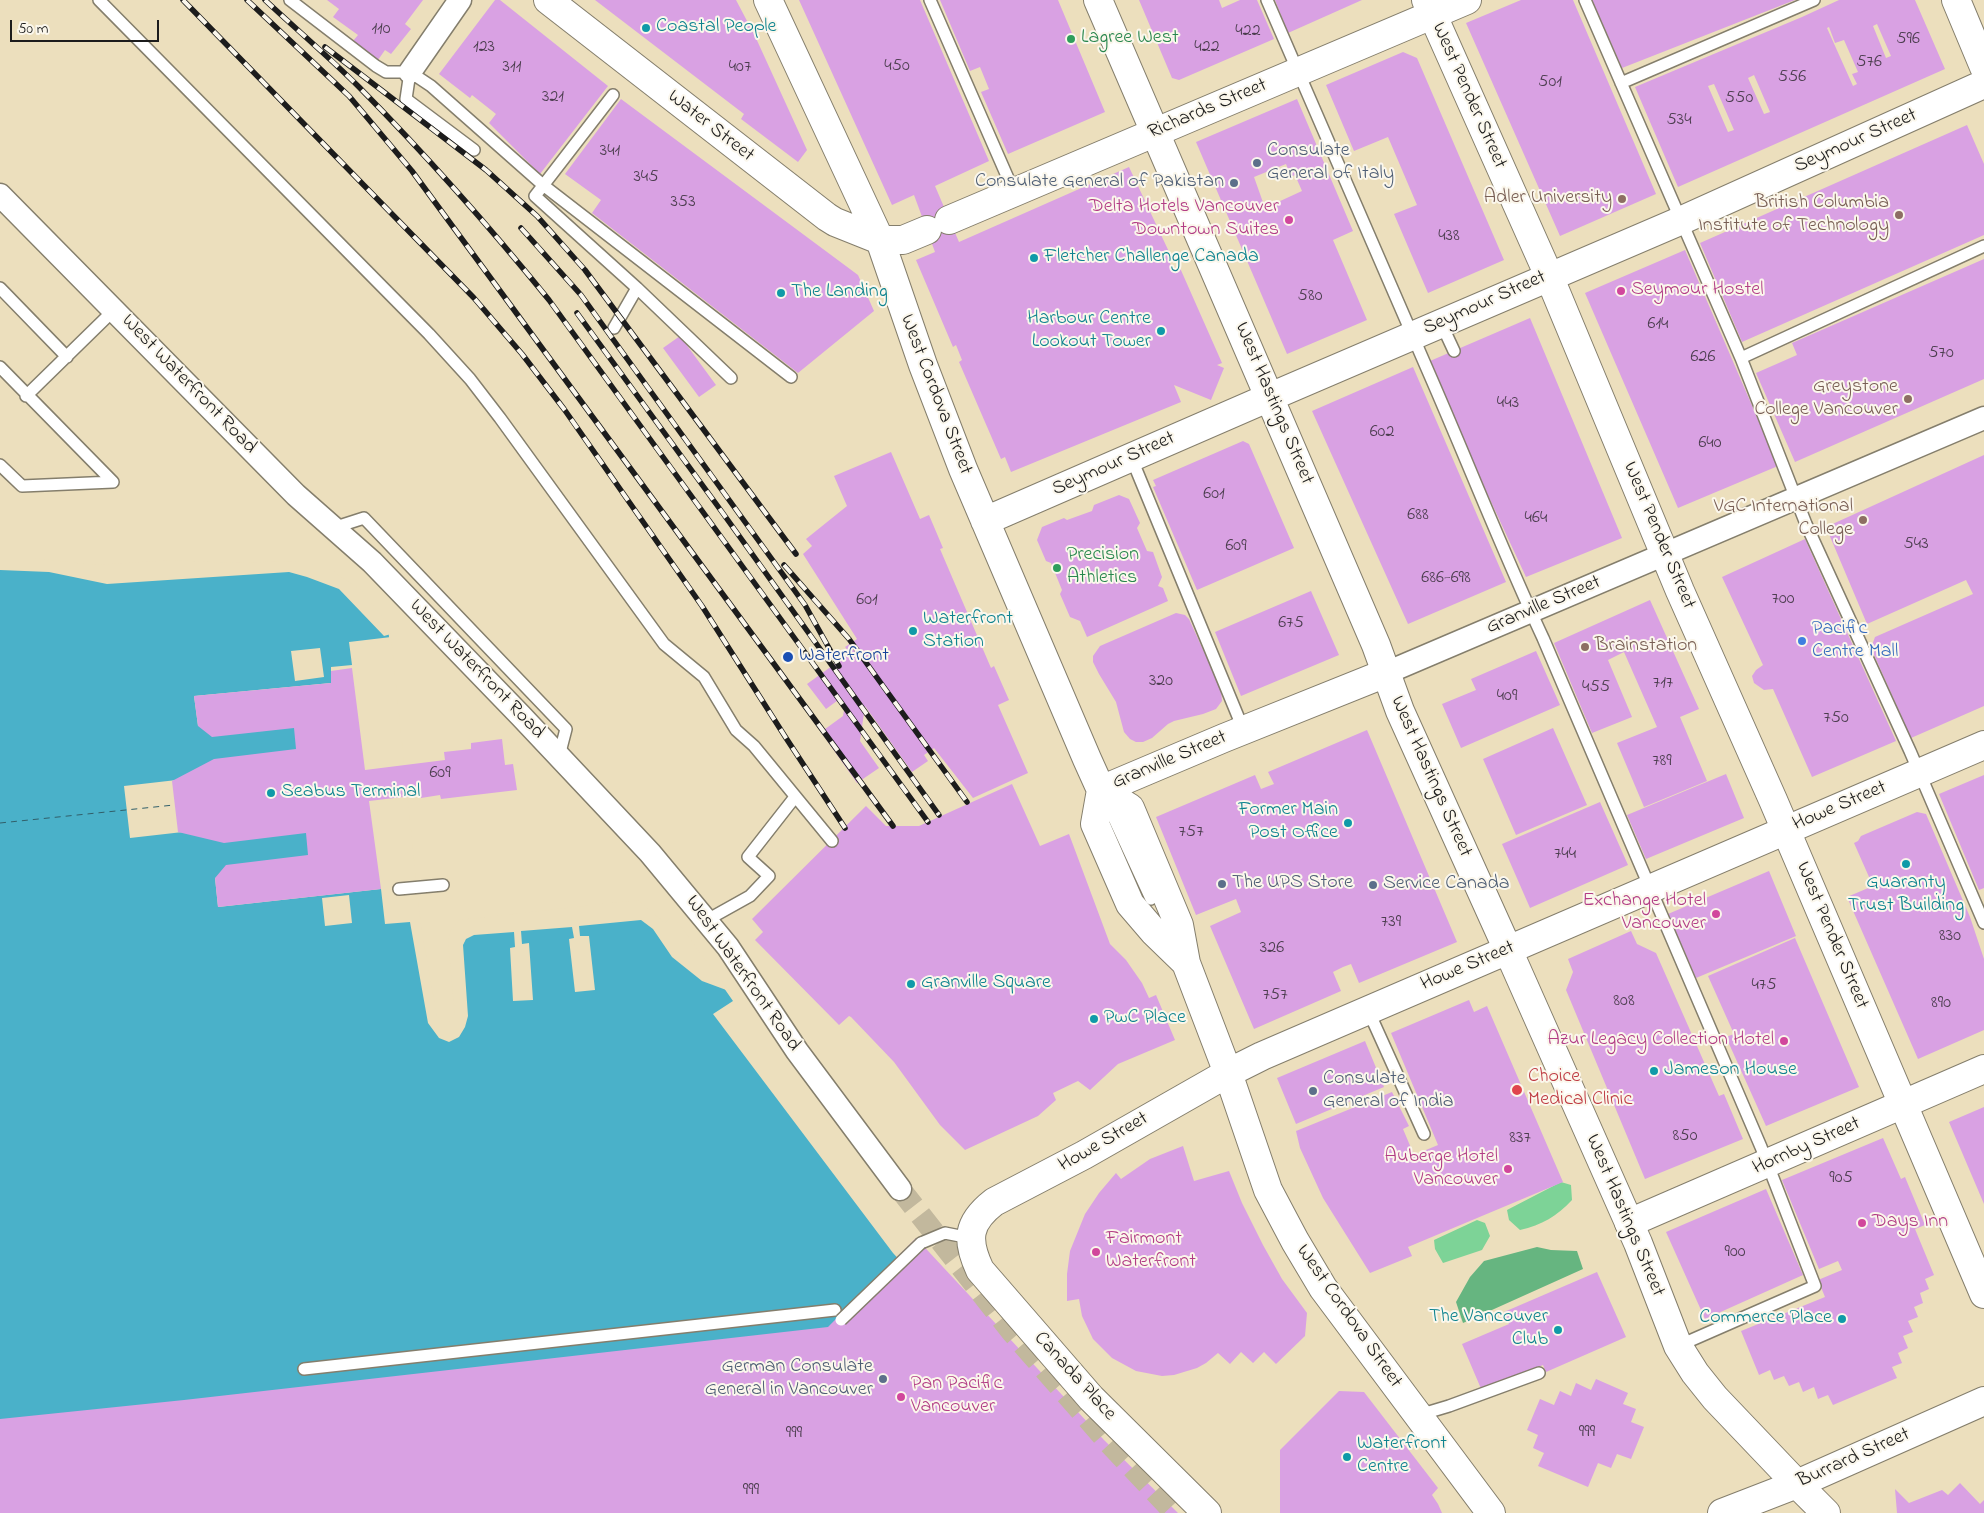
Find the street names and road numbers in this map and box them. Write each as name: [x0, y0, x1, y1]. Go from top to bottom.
street label: West Pender Street: [1425, 19, 1511, 173]
street label: Richards Street: [1145, 74, 1271, 146]
street label: Water Street: [662, 86, 758, 168]
street label: Seymour Street: [1791, 104, 1921, 180]
street label: Seymour Street: [1420, 266, 1550, 342]
street label: West Waterfront Road: [115, 310, 261, 460]
street label: West Cordova Street: [893, 312, 977, 478]
street label: West Hastings Street: [1228, 319, 1318, 489]
street label: Seymour Street: [1049, 427, 1179, 503]
street label: West Pender Street: [1616, 459, 1700, 613]
street label: Granville Street: [1483, 571, 1605, 641]
street label: West Waterfront Road: [403, 595, 549, 745]
street label: West Hastings Street: [1384, 693, 1476, 861]
street label: Granville Street: [1109, 726, 1231, 796]
street label: Howe Street: [1790, 777, 1890, 837]
street label: West Pender Street: [1789, 859, 1873, 1013]
street label: West Waterfront Road: [679, 891, 805, 1057]
street label: Howe Street: [1418, 937, 1518, 997]
street label: Howe Street: [1055, 1108, 1153, 1178]
street label: Hornby Street: [1750, 1113, 1864, 1181]
street label: West Hastings Street: [1579, 1131, 1669, 1301]
street label: West Cordova Street: [1290, 1241, 1406, 1393]
street label: Canada Place: [1028, 1327, 1120, 1427]
street label: Burrard Street: [1794, 1423, 1914, 1495]

